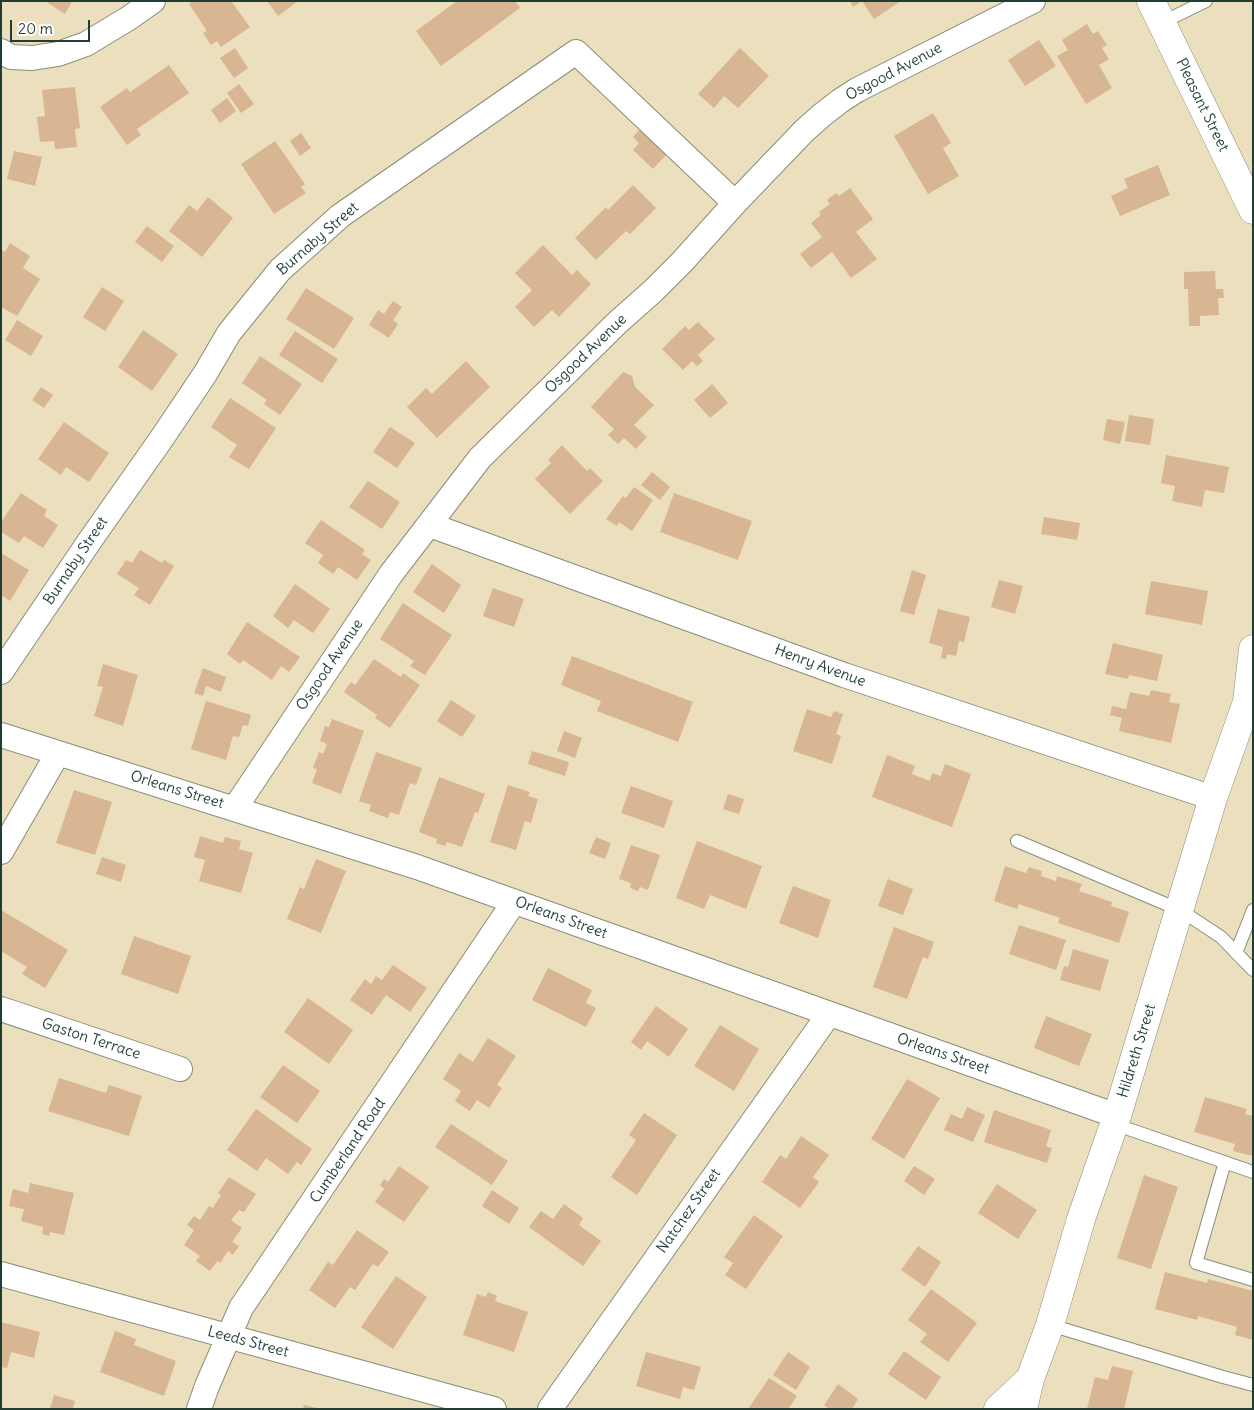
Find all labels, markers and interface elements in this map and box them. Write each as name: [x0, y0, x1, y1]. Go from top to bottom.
scale bar: [12, 10, 92, 42]
text: 20 m: [18, 19, 53, 38]
street label: Osgood Avenue: [843, 39, 945, 105]
street label: Pleasant Street: [1172, 55, 1232, 155]
street label: Burnaby Street: [273, 199, 363, 279]
street label: Osgood Avenue: [542, 311, 630, 397]
street label: Burnaby Street: [40, 514, 112, 608]
street label: Osgood Avenue: [293, 616, 367, 714]
street label: Henry Avenue: [772, 641, 868, 691]
street label: Orleans Street: [128, 767, 226, 813]
street label: Orleans Street: [512, 893, 610, 943]
street label: Hildreth Street: [1114, 1002, 1160, 1100]
street label: Gaston Terrace: [39, 1015, 143, 1063]
street label: Orleans Street: [894, 1030, 992, 1078]
street label: Cumberland Road: [306, 1095, 390, 1207]
street label: Natchez Street: [653, 1165, 725, 1257]
street label: Leeds Street: [206, 1323, 290, 1361]

